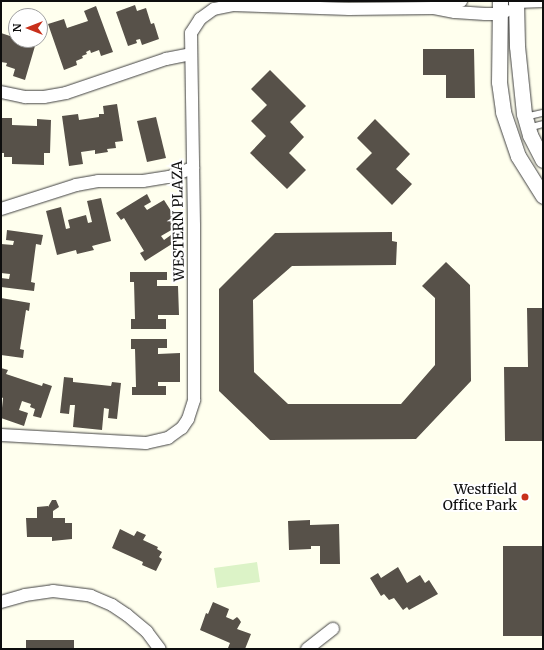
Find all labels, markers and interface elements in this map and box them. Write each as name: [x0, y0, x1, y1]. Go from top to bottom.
north arrow: [8, 8, 48, 48]
text: N: [10, 24, 24, 32]
street label: WESTERN PLAZA: [169, 161, 187, 281]
place label: Westfield Office Park: [443, 481, 517, 514]
marker: Westfield Office Park: [520, 492, 530, 502]

